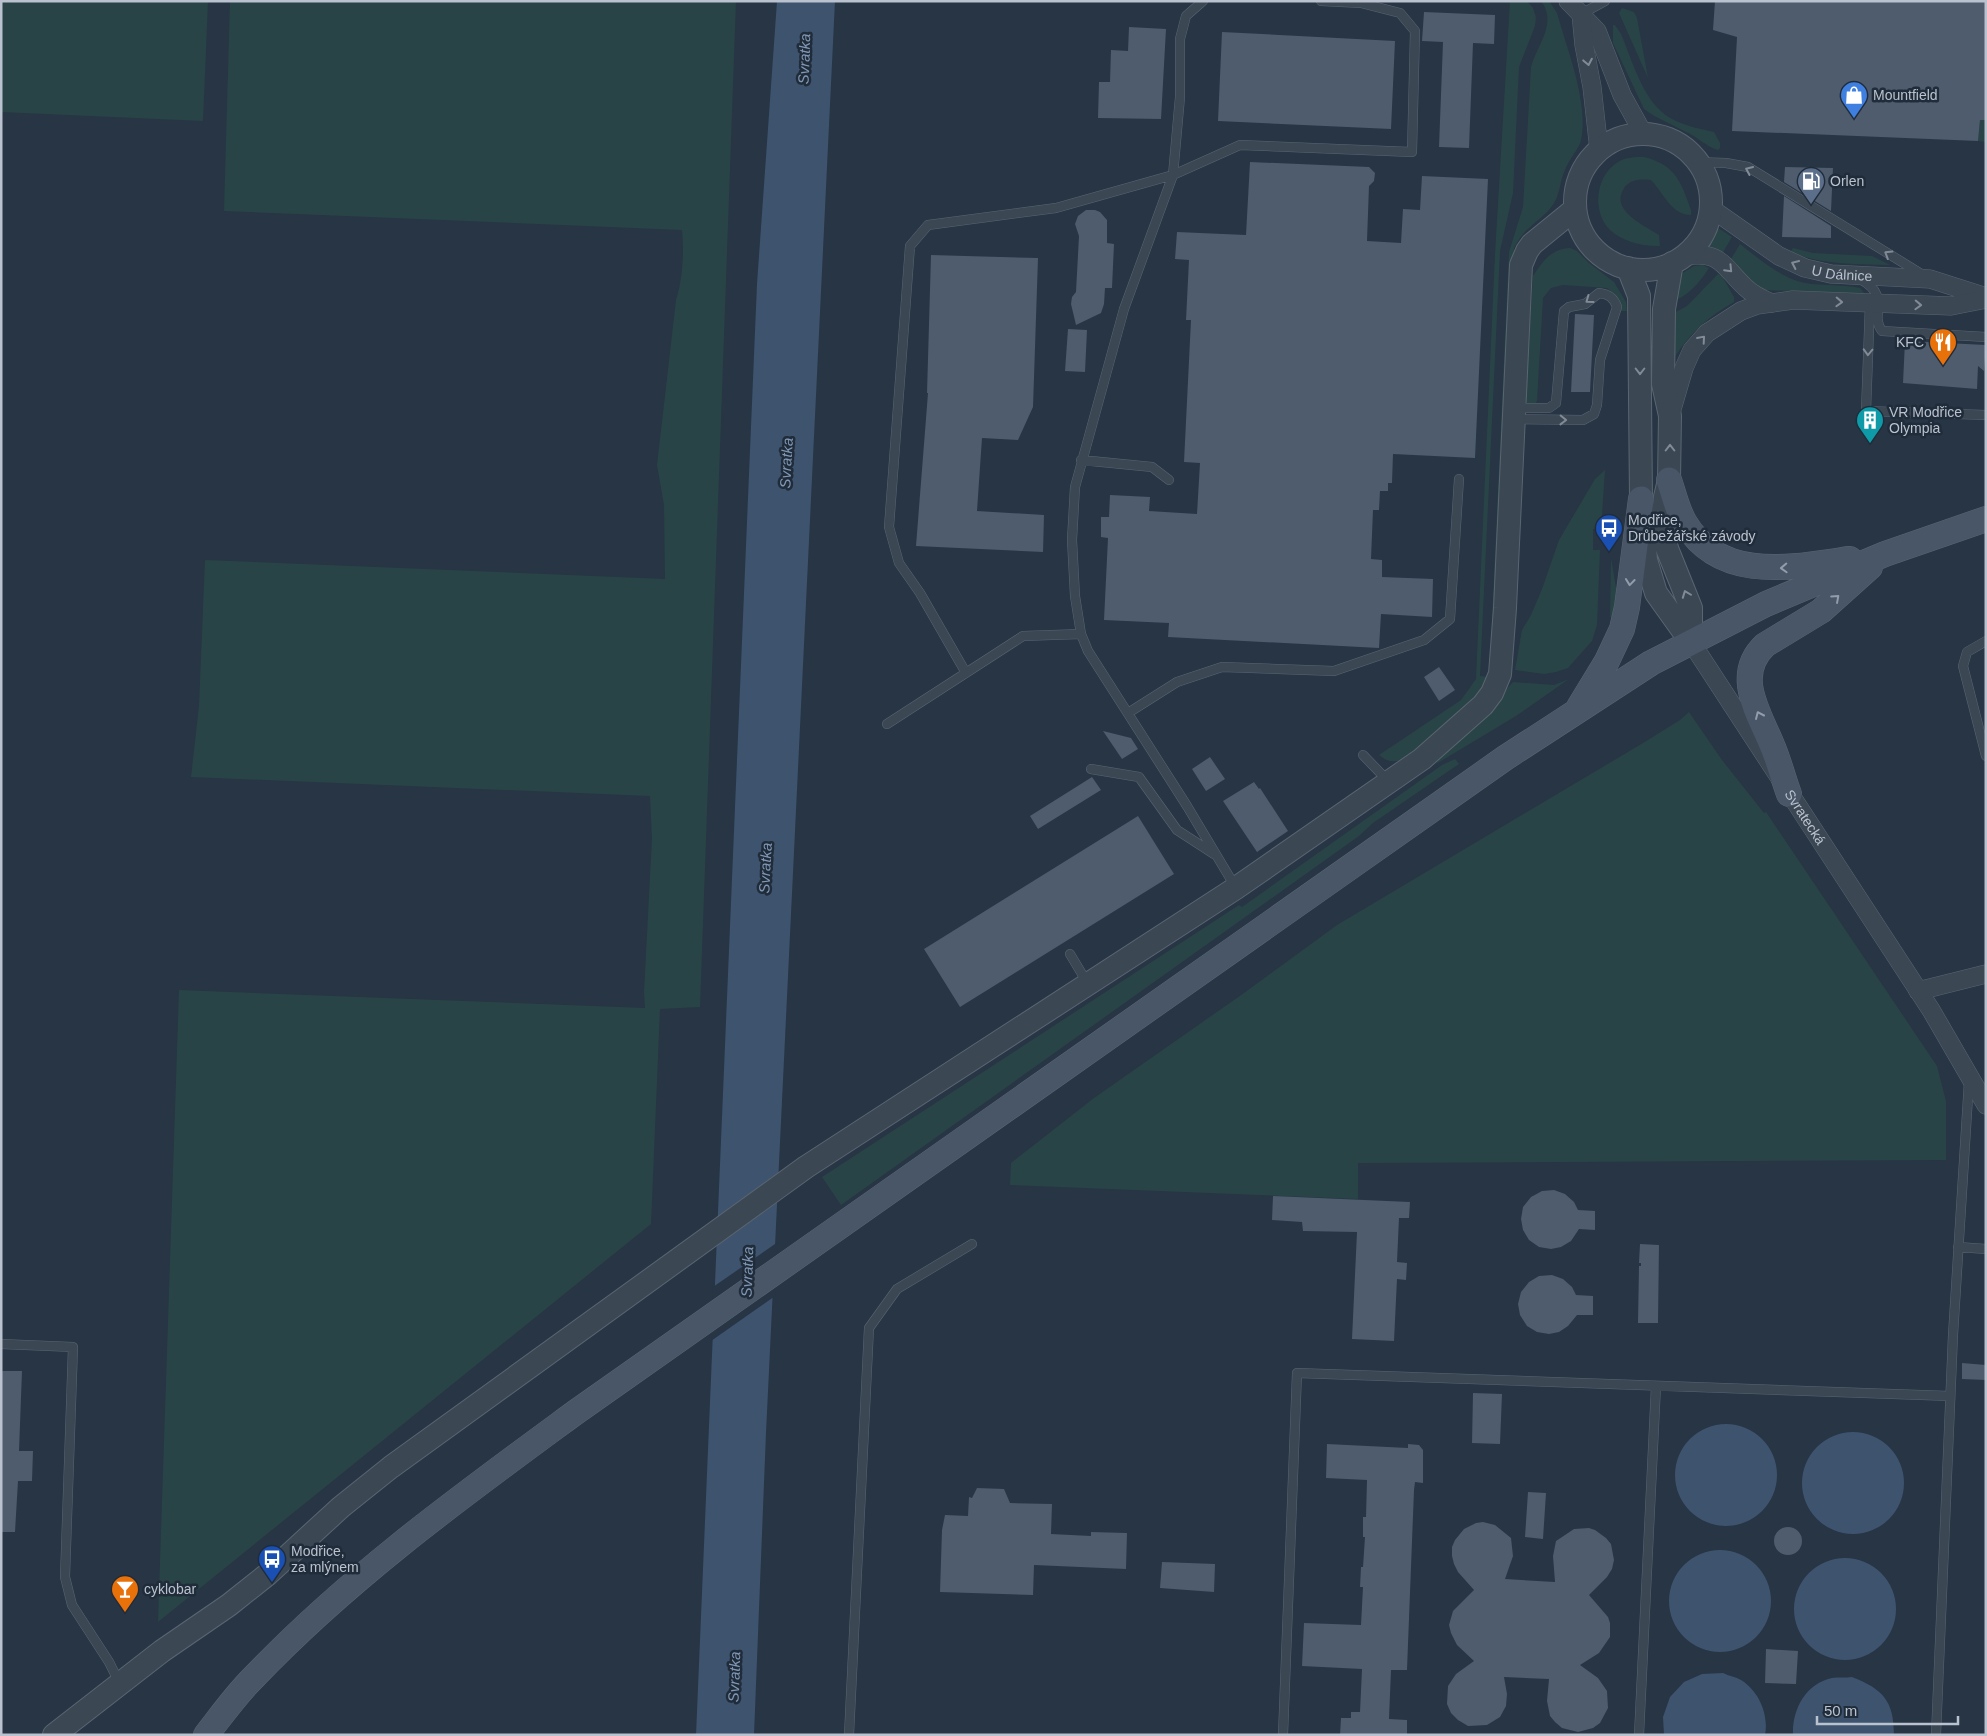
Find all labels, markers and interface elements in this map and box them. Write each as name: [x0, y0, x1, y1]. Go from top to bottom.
water label: Svratka: [795, 33, 813, 85]
one-way arrow: [1582, 58, 1592, 66]
shop icon: Mountfield: [1839, 80, 1869, 119]
place label: Mountfield: [1873, 87, 1938, 103]
one-way arrow: [1746, 166, 1755, 176]
fuel station icon: Orlen: [1796, 166, 1826, 205]
place label: Orlen: [1830, 173, 1864, 189]
one-way arrow: [1885, 250, 1894, 260]
one-way arrow: [1791, 260, 1800, 271]
street label: U Dálnice: [1810, 262, 1873, 284]
one-way arrow: [1723, 263, 1732, 272]
one-way arrow: [1585, 294, 1595, 303]
one-way arrow: [1835, 296, 1843, 307]
one-way arrow: [1915, 299, 1923, 310]
restaurant icon: KFC: [1928, 327, 1958, 366]
place label: KFC: [1896, 334, 1924, 350]
one-way arrow: [1696, 336, 1705, 345]
one-way arrow: [1863, 348, 1873, 356]
one-way arrow: [1635, 367, 1645, 375]
place label: VR Modřice Olympia: [1889, 404, 1962, 436]
building icon: VR Modřice Olympia: [1855, 405, 1885, 444]
one-way arrow: [1560, 415, 1567, 425]
water label: Svratka: [776, 437, 796, 489]
one-way arrow: [1664, 444, 1675, 452]
place label: Modřice, Drůbežářské závody: [1628, 512, 1756, 544]
bus stop icon: Modřice, Drůbežářské závody: [1594, 513, 1624, 552]
one-way arrow: [1780, 562, 1788, 573]
one-way arrow: [1625, 578, 1636, 586]
one-way arrow: [1682, 591, 1692, 599]
one-way arrow: [1830, 594, 1839, 603]
one-way arrow: [1755, 711, 1766, 720]
street label: Svratecká: [1781, 787, 1829, 848]
water label: Svratka: [755, 842, 775, 894]
water label: Svratka: [738, 1246, 756, 1298]
place label: Modřice, za mlýnem: [291, 1543, 359, 1575]
bus stop icon: Modřice, za mlýnem: [257, 1544, 287, 1583]
bar icon: cyklobar: [110, 1574, 140, 1613]
place label: cyklobar: [144, 1581, 196, 1597]
water label: Svratka: [725, 1651, 743, 1703]
scale bar: [1817, 1694, 1958, 1726]
text: 50 m: [1824, 1702, 1857, 1719]

